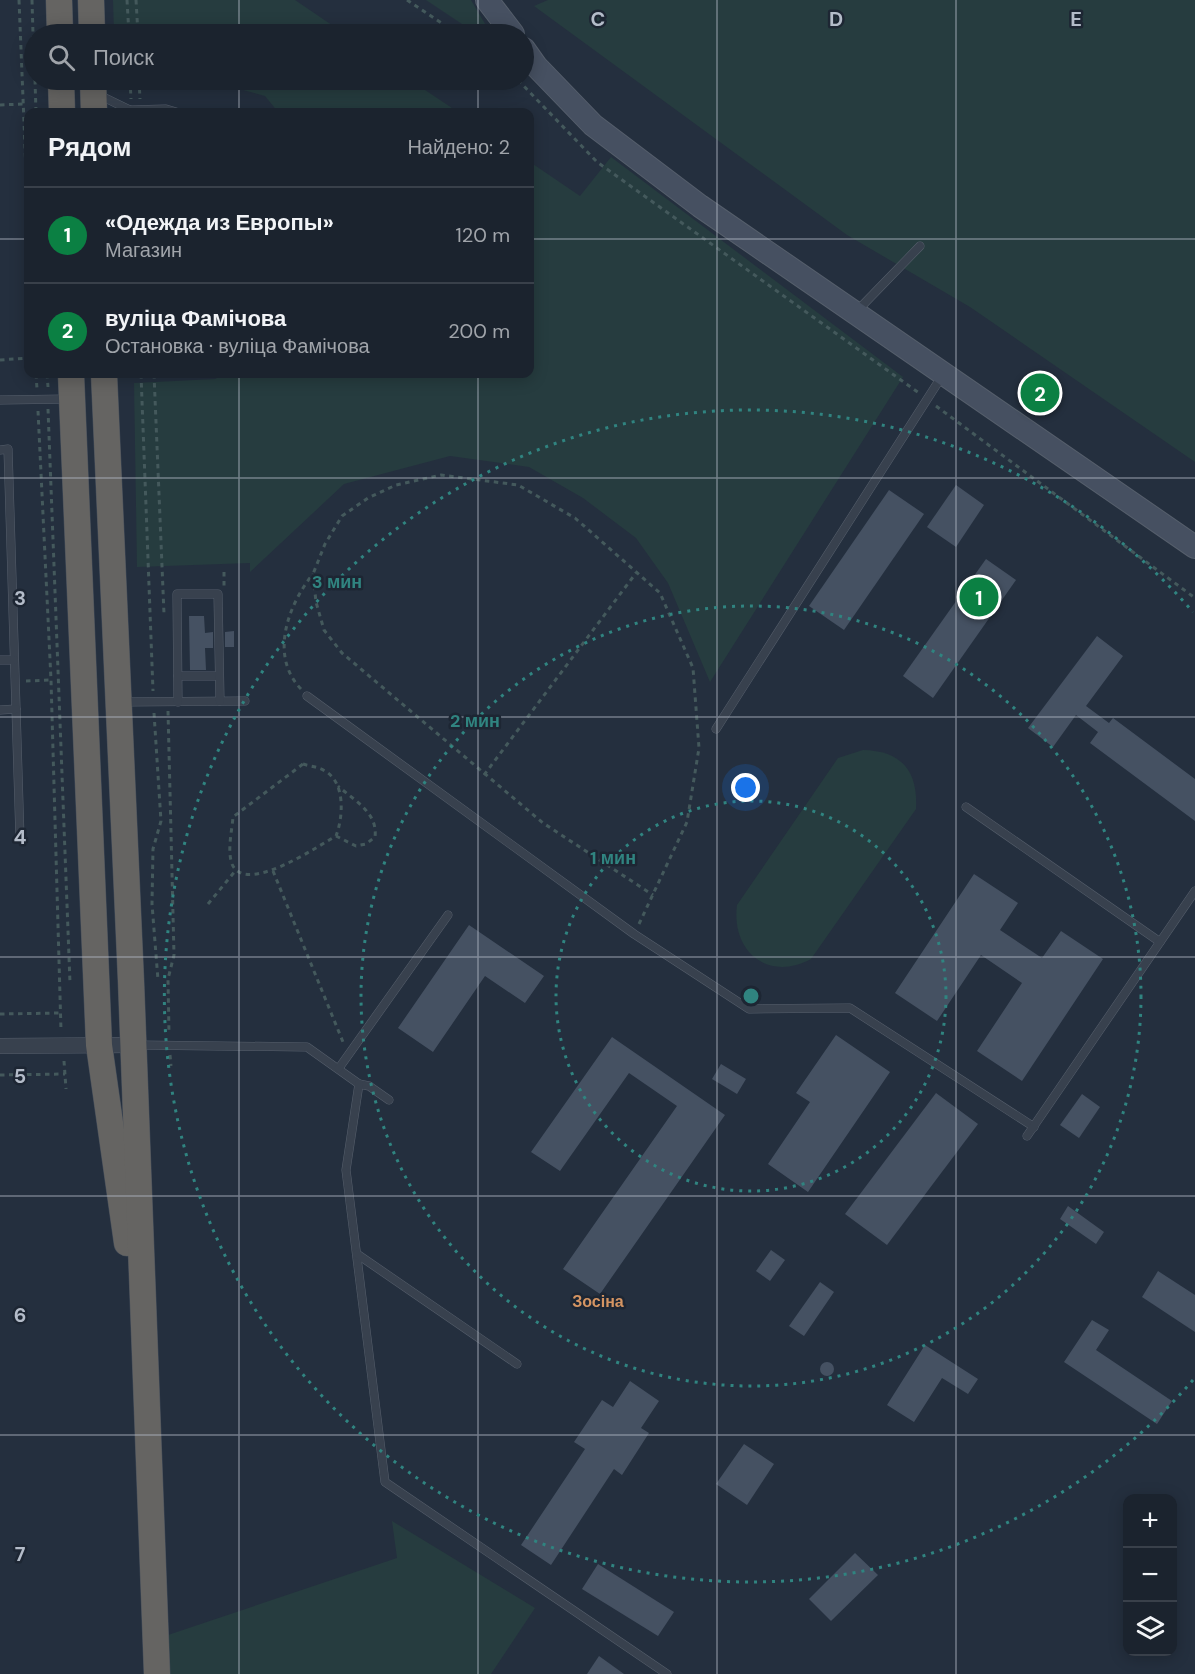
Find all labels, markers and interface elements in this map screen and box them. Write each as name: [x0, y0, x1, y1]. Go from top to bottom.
text: C: [591, 6, 605, 32]
text: D: [829, 6, 843, 32]
text: E: [1070, 6, 1082, 32]
search box: [24, 24, 534, 90]
icon: search: [45, 41, 78, 74]
text: Поиск: [93, 43, 154, 72]
text: Рядом: [48, 130, 131, 164]
text: Найдено: 2: [407, 134, 510, 160]
text: «Одежда из Европы»: [105, 208, 334, 237]
text: 1: [64, 222, 71, 248]
text: 120 m: [456, 222, 510, 248]
text: Магазин: [105, 237, 182, 263]
text: вуліца Фамічова: [105, 304, 286, 333]
text: 2: [62, 318, 73, 344]
text: 200 m: [448, 318, 510, 344]
text: Остановка · вуліца Фамічова: [105, 333, 370, 359]
pin: 2: [1020, 370, 1060, 416]
text: 3 мин: [312, 570, 362, 594]
pin: 1: [960, 574, 998, 620]
text: 3: [14, 585, 26, 611]
text: 2 мин: [450, 709, 500, 733]
your location: [731, 773, 760, 802]
text: 4: [14, 824, 27, 850]
text: 1 мин: [590, 846, 636, 870]
centre of rings: [741, 986, 761, 1006]
text: 5: [14, 1063, 26, 1089]
district label: Зосіна: [572, 1291, 624, 1312]
text: 6: [14, 1302, 26, 1328]
map controls: [1123, 1494, 1177, 1656]
button: +: [1123, 1494, 1177, 1548]
text: 7: [15, 1541, 26, 1567]
button: −: [1123, 1548, 1177, 1602]
button: layers: [1123, 1602, 1177, 1656]

